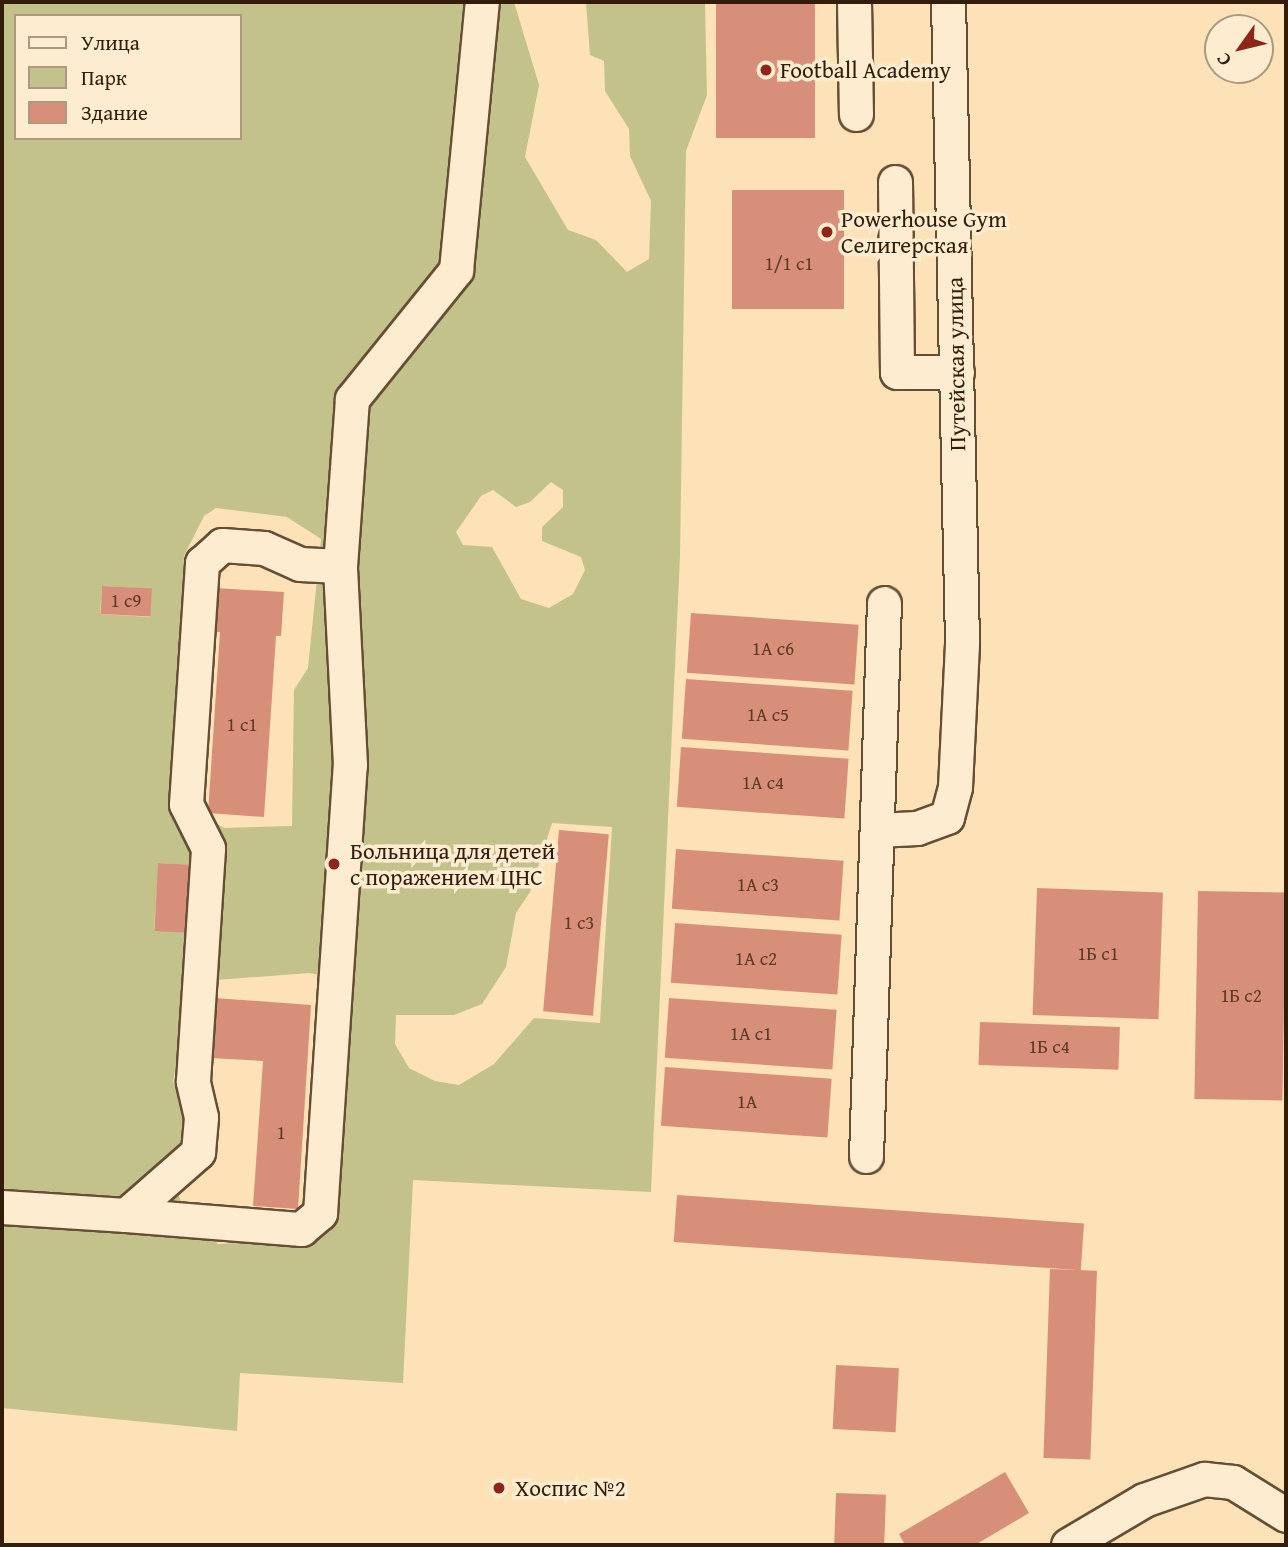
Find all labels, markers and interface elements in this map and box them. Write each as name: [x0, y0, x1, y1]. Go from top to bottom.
legend: [14, 14, 242, 140]
north arrow: [1204, 14, 1274, 84]
text: Улица: [81, 27, 140, 58]
text: С: [1209, 47, 1238, 72]
place label: Football Academy: [780, 56, 951, 84]
text: Парк: [81, 62, 127, 93]
marker: Football Academy: [758, 62, 774, 78]
text: Здание: [81, 97, 148, 128]
place label: Powerhouse Gym Селигерская: [841, 205, 1007, 259]
marker: Powerhouse Gym Селигерская: [819, 224, 835, 240]
house number: 1/1 с1: [764, 253, 814, 275]
street label: Путейская улица: [941, 277, 971, 451]
house number: 1 с9: [111, 590, 141, 612]
house number: 1A с6: [752, 638, 794, 660]
house number: 1A с5: [747, 704, 789, 726]
house number: 1 с1: [227, 714, 257, 736]
house number: 1А с4: [742, 772, 784, 794]
place label: Больница для детей с поражением ЦНС: [350, 837, 555, 891]
marker: Больница для детей с поражением ЦНС: [324, 854, 344, 874]
house number: 1A с3: [737, 874, 779, 896]
house number: 1 с3: [564, 912, 594, 934]
house number: 1Б с1: [1077, 943, 1119, 965]
house number: 1A с2: [735, 948, 777, 970]
house number: 1Б с2: [1220, 985, 1262, 1007]
house number: 1А с1: [730, 1023, 772, 1045]
house number: 1Б с4: [1028, 1036, 1070, 1058]
house number: 1A: [737, 1091, 757, 1113]
house number: 1: [276, 1122, 286, 1144]
place label: Хоспис №2: [515, 1474, 626, 1502]
marker: Хоспис №2: [489, 1478, 509, 1498]

